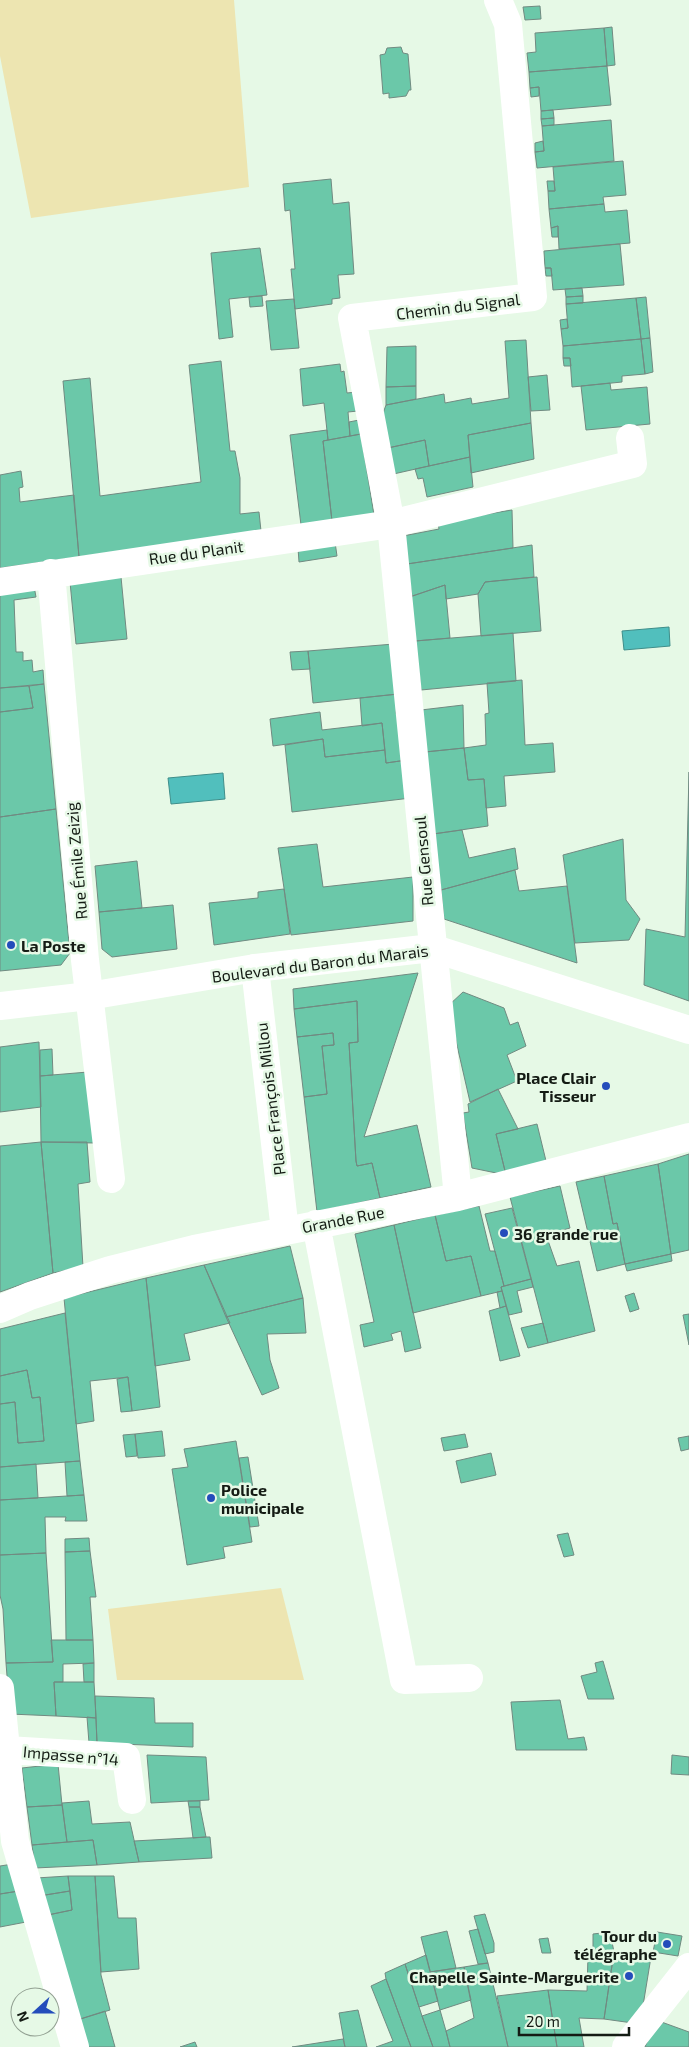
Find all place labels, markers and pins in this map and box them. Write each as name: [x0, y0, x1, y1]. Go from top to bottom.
place label: La Poste: [21, 936, 86, 955]
marker: La Poste: [5, 939, 17, 951]
place label: Place Clair Tisseur: [516, 1068, 596, 1105]
marker: Place Clair Tisseur: [600, 1080, 612, 1092]
place label: 36 grande rue: [514, 1224, 618, 1243]
marker: 36 grande rue: [498, 1227, 510, 1239]
place label: Police municipale: [221, 1480, 304, 1517]
marker: Police municipale: [205, 1492, 217, 1504]
place label: Tour du télégraphe: [574, 1926, 657, 1963]
marker: Tour du télégraphe: [661, 1938, 673, 1950]
place label: Chapelle Sainte-Marguerite: [409, 1967, 619, 1986]
marker: Chapelle Sainte-Marguerite: [623, 1970, 635, 1982]

